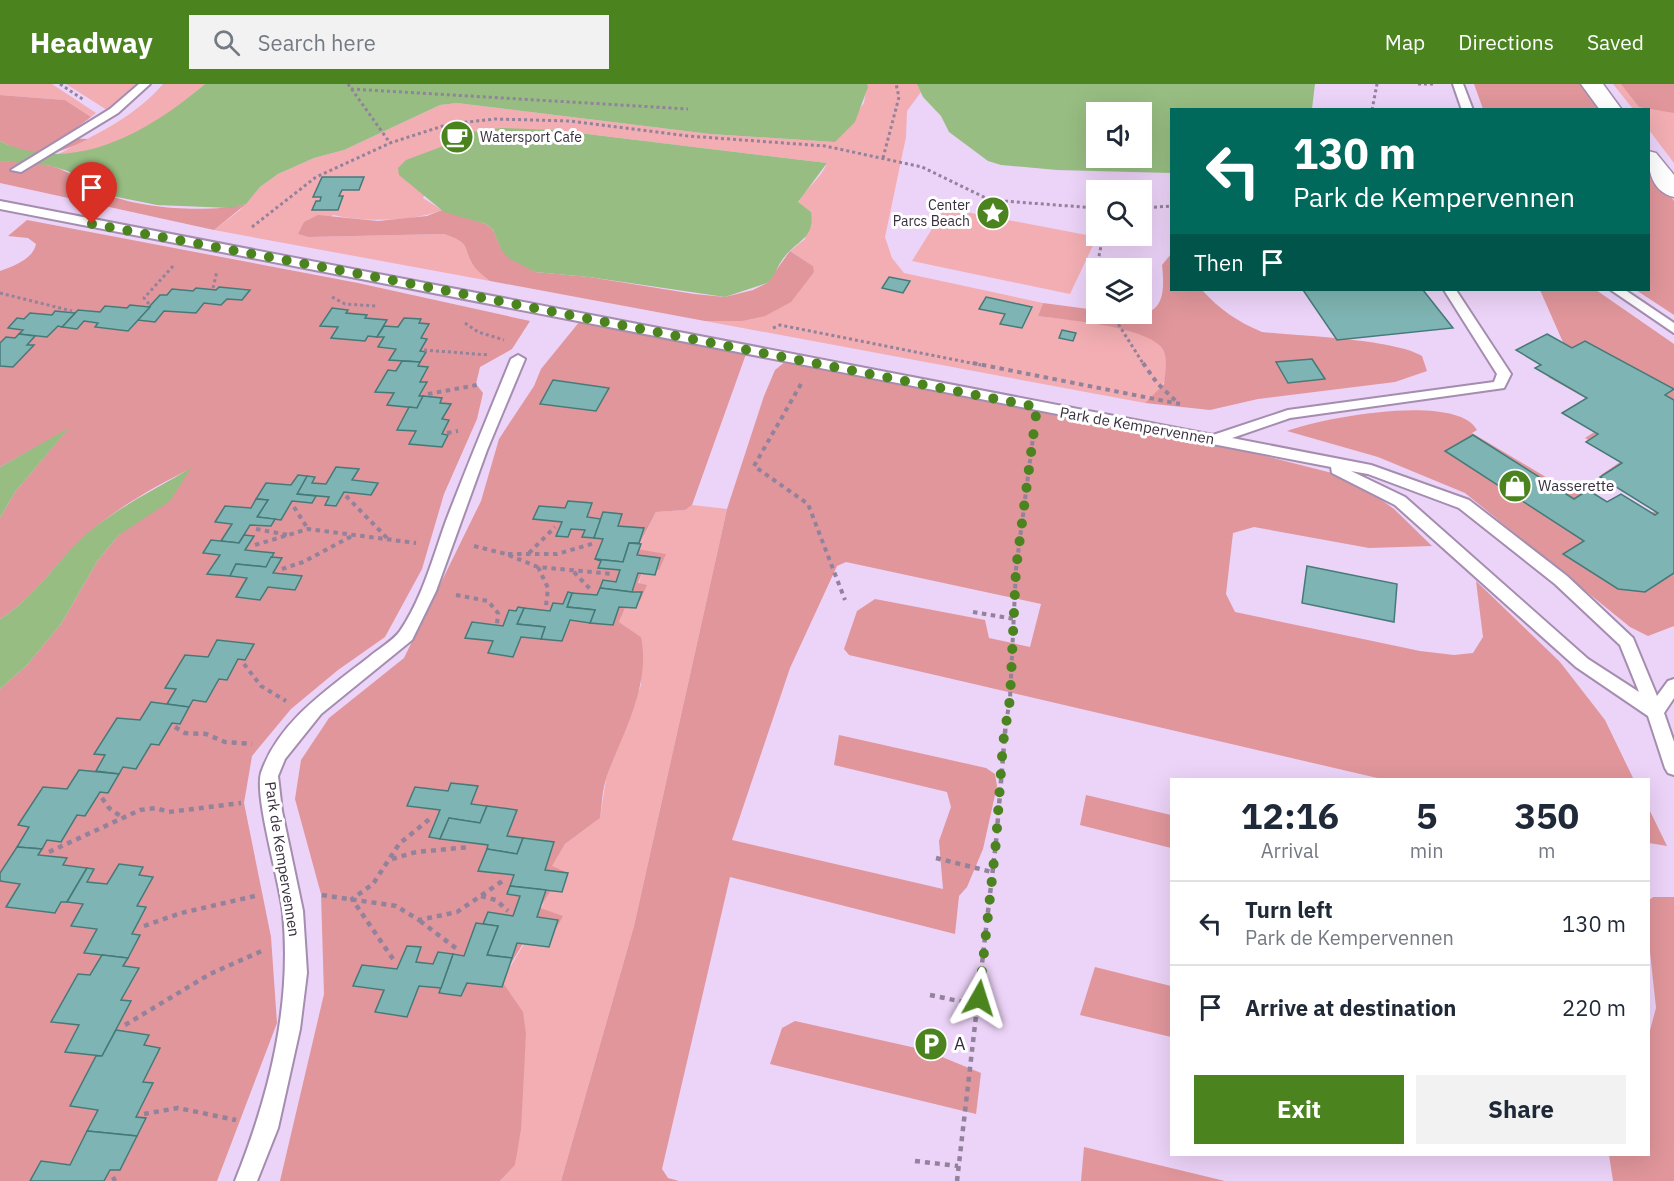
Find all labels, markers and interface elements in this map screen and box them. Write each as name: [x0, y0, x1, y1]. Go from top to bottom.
search box: [189, 15, 609, 69]
text: Headway: [30, 24, 153, 61]
icon: search: [210, 26, 243, 59]
text: Search here: [258, 28, 376, 57]
text: Map: [1385, 28, 1425, 56]
text: Directions: [1458, 28, 1554, 56]
text: Saved: [1587, 28, 1644, 56]
map controls: [1086, 102, 1152, 324]
button: sound: [1086, 102, 1152, 168]
cafe icon: Watersport Cafe: [439, 119, 475, 155]
text: 130 m: [1293, 126, 1416, 181]
place label: Watersport Cafe: [480, 128, 582, 146]
icon: left: [1194, 132, 1272, 210]
pin: [66, 162, 117, 224]
icon: arrive: [75, 171, 108, 204]
text: Park de Kempervennen: [1293, 179, 1575, 214]
button: search: [1086, 180, 1152, 246]
place icon: Center Parcs Beach: [975, 195, 1011, 231]
place label: Center Parcs Beach: [893, 196, 970, 230]
icon: arrive: [1256, 246, 1289, 279]
text: Then: [1194, 248, 1244, 277]
button: layers: [1086, 258, 1152, 324]
street label: Park de Kempervennen: [1058, 403, 1216, 448]
shop icon: Wasserette: [1497, 468, 1533, 504]
place label: Wasserette: [1538, 476, 1614, 495]
street label: Park de Kempervennen: [261, 780, 304, 938]
text: 12:16: [1241, 792, 1339, 839]
text: 5: [1416, 792, 1438, 839]
text: 350: [1514, 792, 1579, 839]
text: Arrival: [1261, 837, 1319, 864]
text: min: [1410, 837, 1444, 864]
text: m: [1538, 837, 1556, 864]
text: Turn left: [1245, 895, 1333, 924]
icon: left: [1194, 907, 1227, 940]
text: 130 m: [1562, 909, 1626, 938]
text: Park de Kempervennen: [1245, 924, 1454, 951]
position arrow: [947, 966, 1011, 1030]
icon: arrive: [1194, 991, 1227, 1024]
text: Arrive at destination: [1245, 993, 1456, 1022]
text: 220 m: [1562, 993, 1626, 1022]
parking icon: A: [913, 1026, 949, 1062]
place label: A: [954, 1032, 966, 1055]
button: Exit: [1194, 1075, 1404, 1144]
button: Share: [1416, 1075, 1626, 1144]

